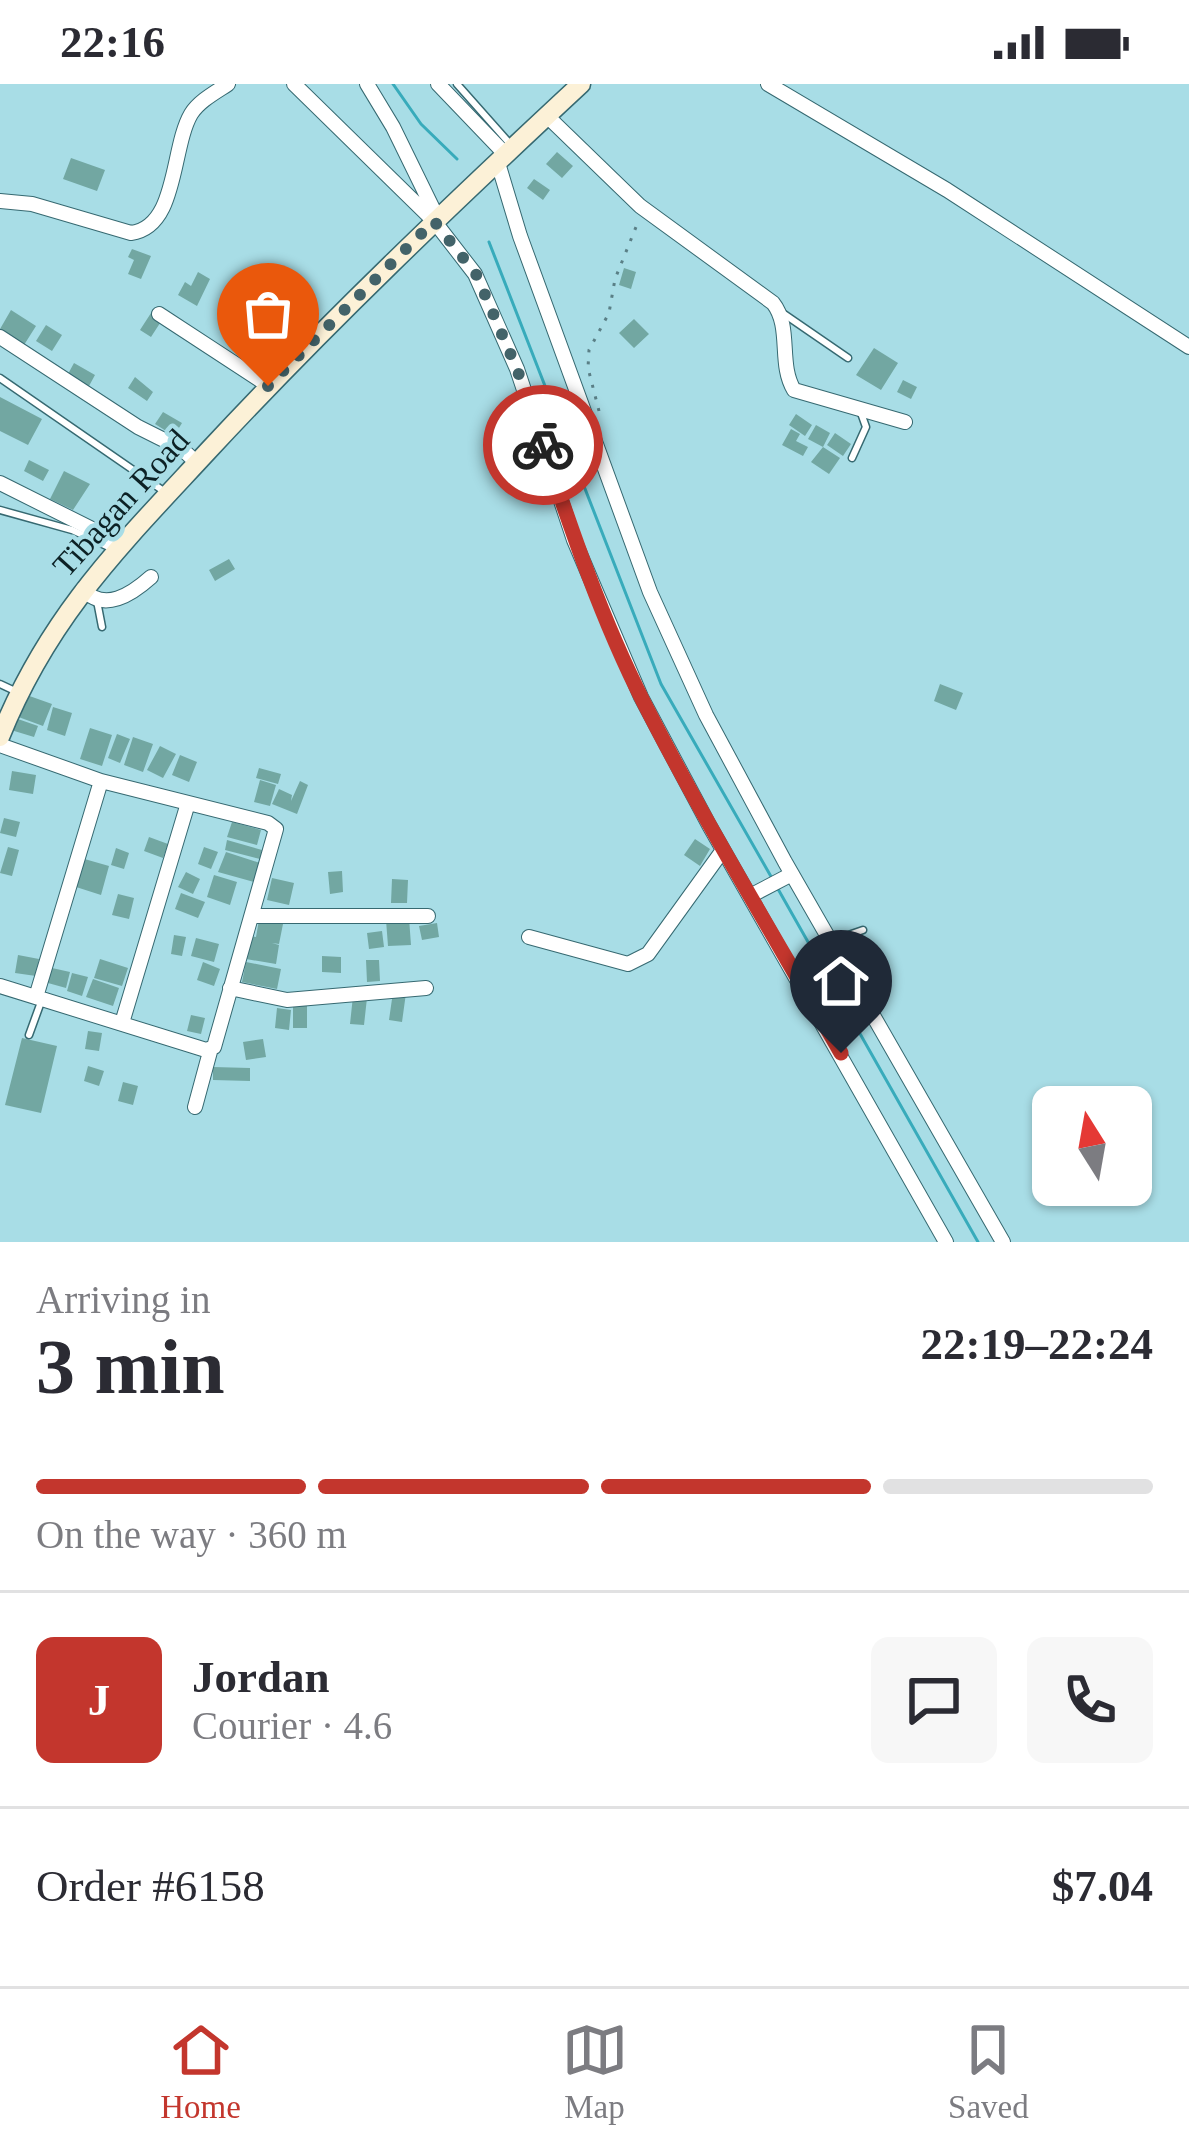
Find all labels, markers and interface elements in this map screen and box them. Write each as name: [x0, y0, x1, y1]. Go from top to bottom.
text: 22:16: [60, 17, 165, 67]
pin: [217, 263, 319, 386]
icon: bag: [235, 281, 301, 347]
courier: [483, 385, 603, 505]
icon: bike: [510, 412, 576, 478]
street label: Tibagan Road: [46, 422, 197, 584]
pin: [790, 930, 892, 1053]
icon: home: [808, 948, 874, 1014]
north arrow: [1032, 1086, 1152, 1206]
map controls: [1032, 1086, 1152, 1206]
text: Arriving in: [36, 1278, 210, 1321]
text: 22:19–22:24: [921, 1319, 1153, 1369]
text: 3 min: [36, 1323, 225, 1410]
text: On the way · 360 m: [36, 1513, 347, 1556]
button: chat: [871, 1637, 997, 1763]
button: phone: [1027, 1637, 1153, 1763]
text: Jordan: [192, 1652, 330, 1702]
text: J: [88, 1675, 110, 1725]
text: Courier · 4.6: [192, 1704, 392, 1747]
text: Order #6158: [36, 1861, 265, 1911]
text: $7.04: [1052, 1861, 1153, 1911]
tab: Home: [160, 2017, 241, 2126]
tab: Map: [562, 2017, 628, 2126]
tab: Saved: [948, 2017, 1029, 2126]

